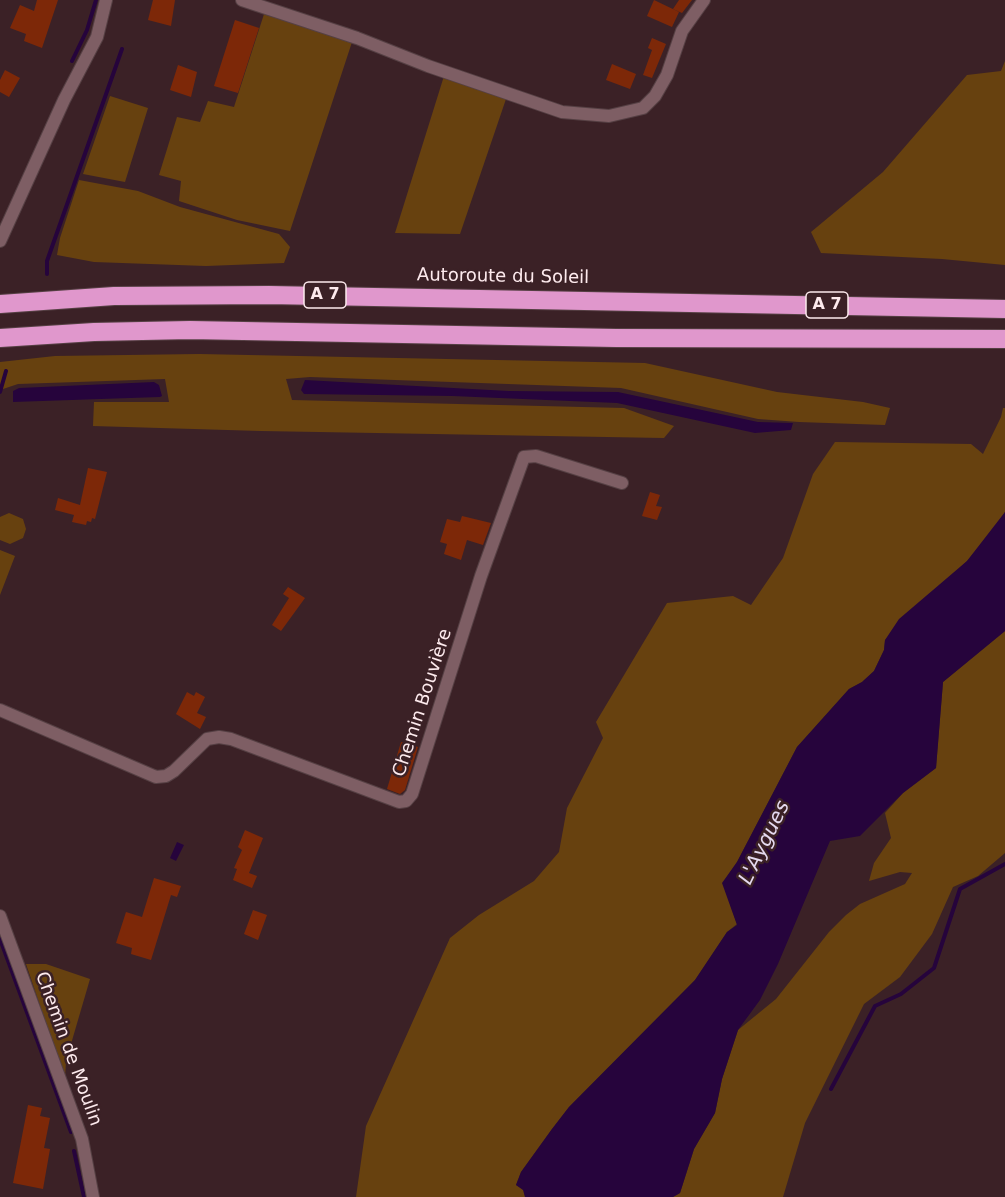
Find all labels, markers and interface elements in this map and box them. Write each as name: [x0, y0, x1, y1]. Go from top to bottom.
street label: Autoroute du Soleil: [417, 265, 589, 289]
road number: A 7: [304, 282, 346, 308]
road number: A 7: [806, 292, 848, 318]
street label: Chemin Bouvière: [389, 626, 457, 780]
water label: L'Aygues: [734, 797, 796, 889]
street label: Chemin de Moulin: [30, 969, 106, 1129]

